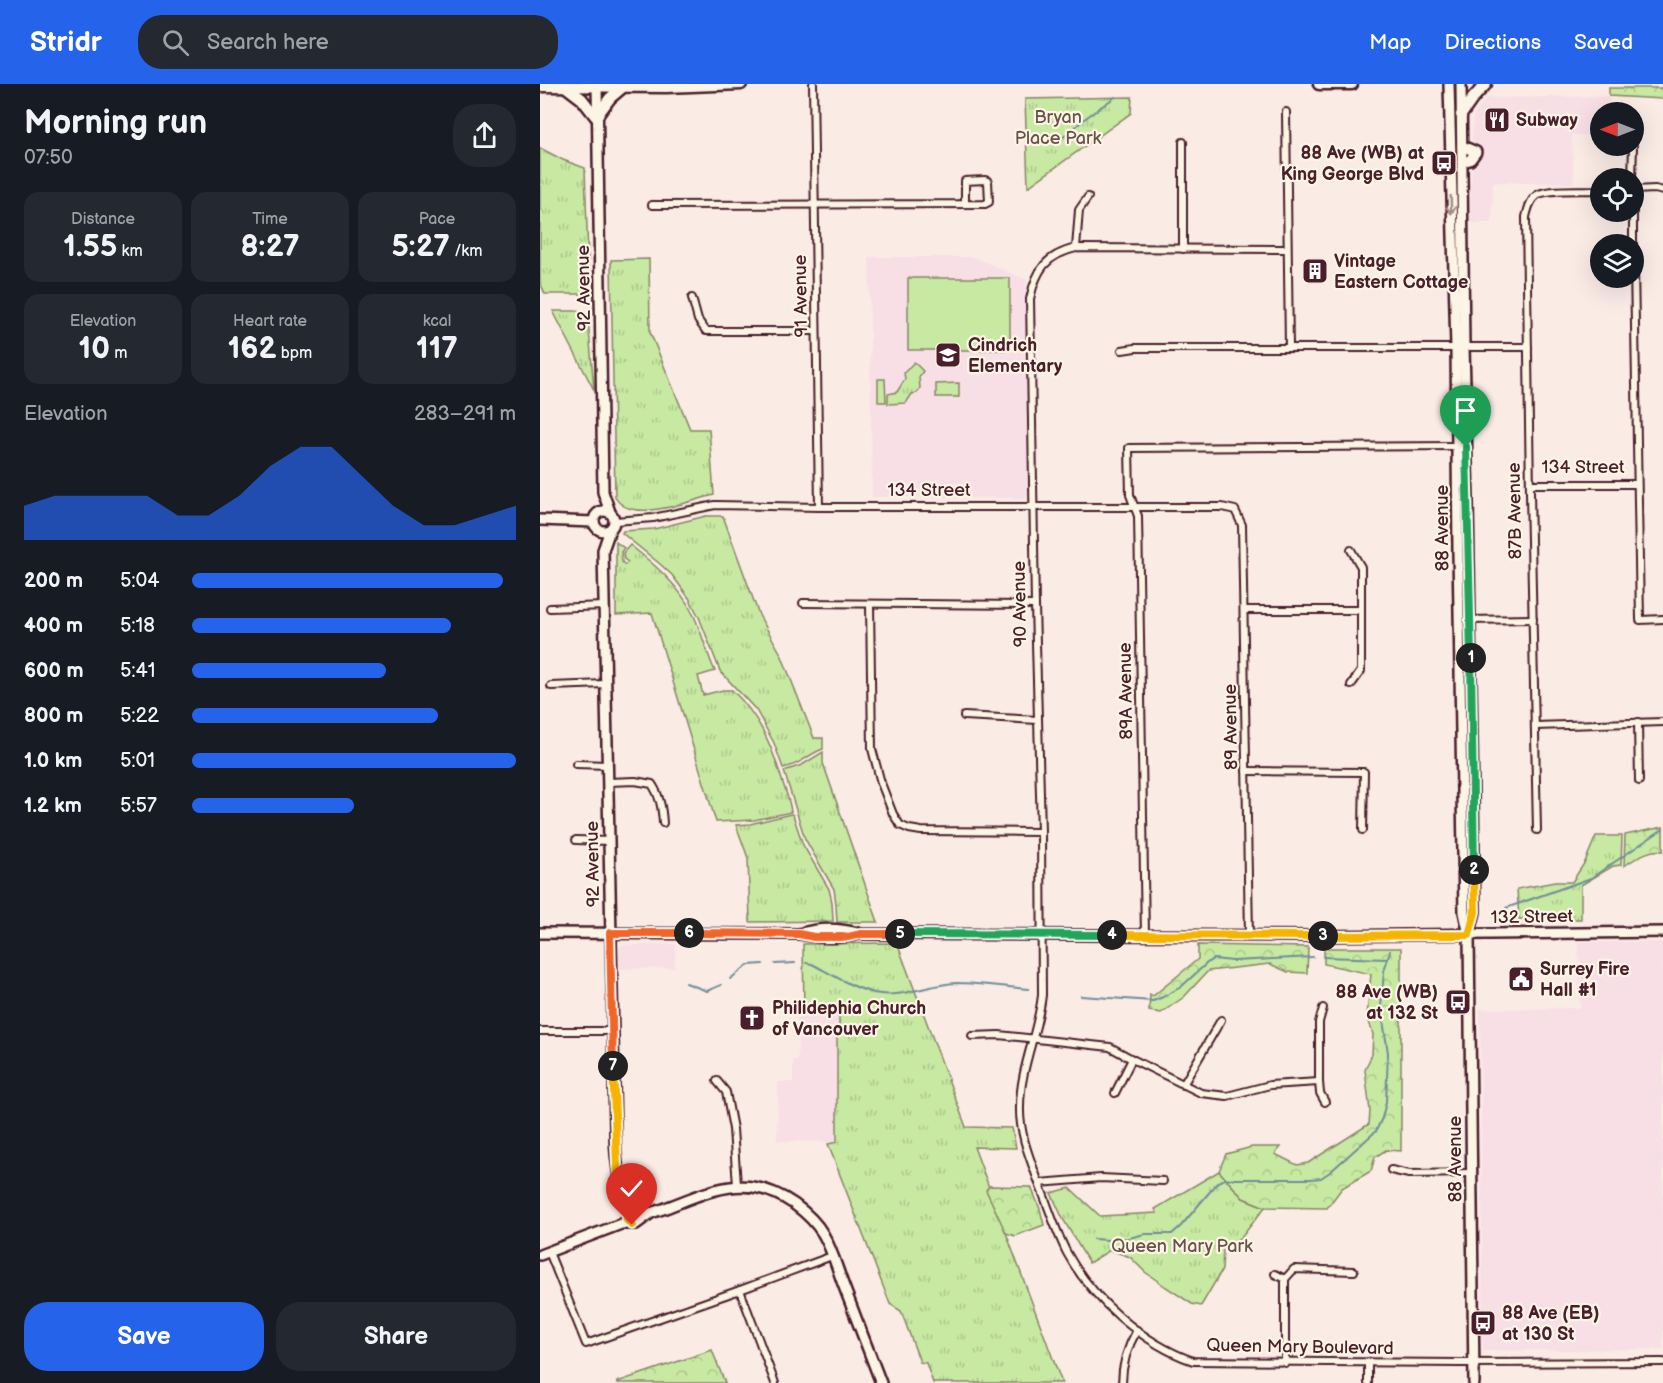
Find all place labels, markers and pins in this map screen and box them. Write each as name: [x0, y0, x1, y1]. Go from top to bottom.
restaurant icon: Subway: [1482, 105, 1512, 135]
place label: Subway: [1516, 110, 1579, 131]
place label: 88 Ave (WB) at King George Blvd: [1281, 143, 1424, 185]
bus stop icon: 88 Ave (WB) at King George Blvd: [1429, 148, 1459, 178]
place label: Vintage Eastern Cottage: [1334, 251, 1468, 293]
building icon: Vintage Eastern Cottage: [1300, 256, 1330, 286]
place label: Cindrich Elementary: [968, 335, 1063, 377]
school or university icon: Cindrich Elementary: [933, 340, 963, 370]
pin: [1440, 385, 1491, 447]
pin: 1: [1456, 643, 1486, 673]
pin: 2: [1459, 855, 1489, 885]
pin: 6: [674, 918, 704, 948]
pin: 5: [885, 919, 915, 949]
pin: 4: [1097, 920, 1127, 950]
pin: 3: [1308, 921, 1338, 951]
place label: Surrey Fire Hall #1: [1540, 959, 1630, 1001]
public building icon: Surrey Fire Hall #1: [1506, 964, 1536, 994]
place label: 88 Ave (WB) at 132 St: [1336, 982, 1438, 1024]
bus stop icon: 88 Ave (WB) at 132 St: [1443, 987, 1473, 1017]
place label: Philidephia Church of Vancouver: [772, 998, 926, 1040]
church icon: Philidephia Church of Vancouver: [737, 1003, 767, 1033]
pin: 7: [598, 1051, 628, 1081]
pin: [606, 1163, 657, 1225]
place label: 88 Ave (EB) at 130 St: [1502, 1303, 1599, 1345]
bus stop icon: 88 Ave (EB) at 130 St: [1468, 1308, 1498, 1338]

